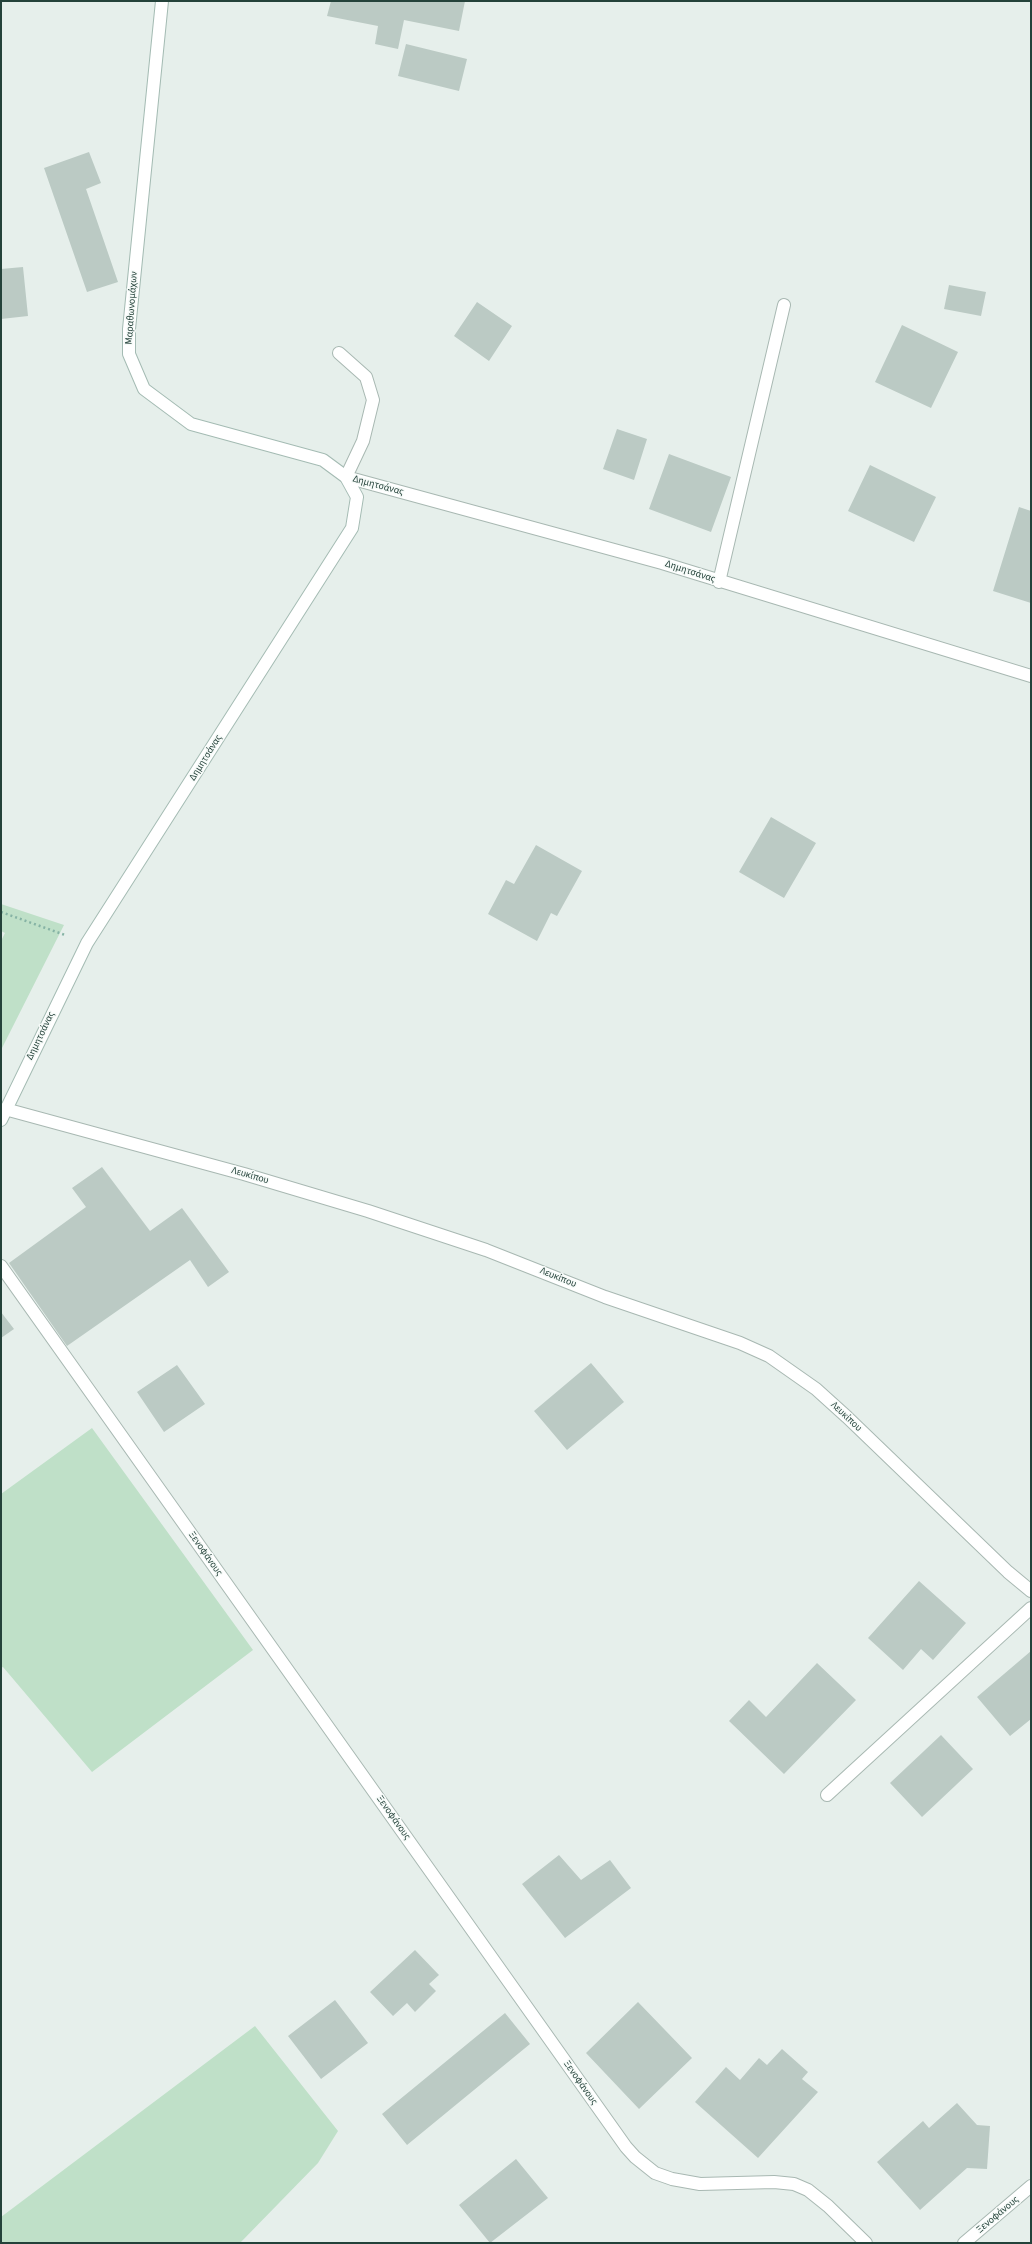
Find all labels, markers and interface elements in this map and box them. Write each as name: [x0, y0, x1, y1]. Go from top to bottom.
street label: Μαραθωνομάχων: [123, 271, 141, 345]
street label: Δημητσάνας: [351, 473, 405, 499]
street label: Δημητσάνας: [663, 558, 717, 586]
street label: Δημητσάνας: [187, 733, 225, 783]
street label: Δημητσάνας: [24, 1010, 58, 1062]
street label: Λευκίπου: [230, 1165, 270, 1187]
street label: Λευκίπου: [538, 1265, 578, 1291]
street label: Λευκίπου: [828, 1400, 864, 1434]
street label: Ξενοφάνους: [185, 1529, 225, 1579]
street label: Ξενοφάνους: [373, 1793, 413, 1843]
street label: Ξενοφάνους: [560, 2058, 600, 2108]
street label: Ξενοφάνους: [974, 2194, 1022, 2236]

